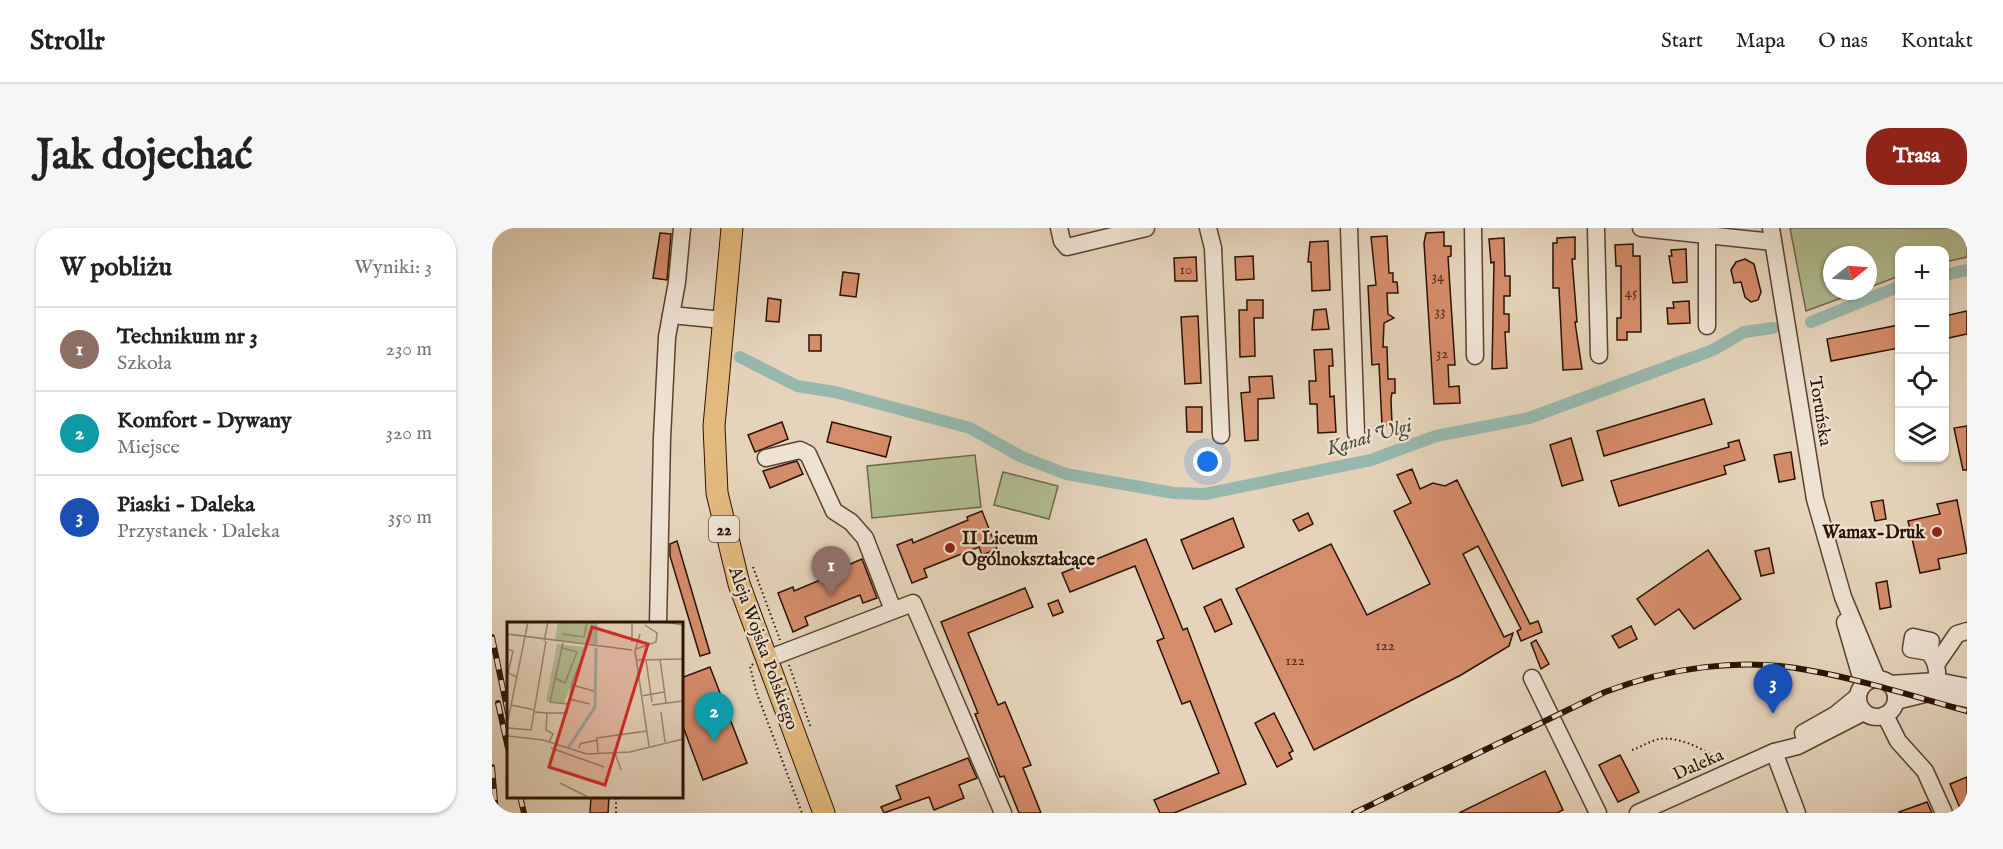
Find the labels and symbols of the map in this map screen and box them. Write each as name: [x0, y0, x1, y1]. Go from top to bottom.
north arrow: [1823, 246, 1877, 300]
house number: 10: [1180, 260, 1192, 279]
house number: 34: [1432, 267, 1445, 286]
house number: 45: [1625, 283, 1638, 302]
house number: 33: [1434, 302, 1446, 321]
house number: 32: [1436, 344, 1448, 363]
street label: Toruńska: [1803, 375, 1836, 448]
water label: Kanał Ulgi: [1323, 413, 1416, 463]
your location: [1193, 447, 1222, 476]
road number: 22: [709, 516, 739, 542]
place label: Wamax-Druk: [1821, 522, 1926, 545]
marker: Wamax-Druk: [1930, 525, 1944, 539]
place label: II Liceum Ogólnokształcące: [962, 528, 1096, 572]
marker: II Liceum Ogólnokształcące: [943, 541, 957, 555]
pin: 1: [812, 546, 850, 596]
street label: Aleja Wojska Polskiego: [722, 563, 803, 734]
inset map: [507, 622, 682, 798]
house number: 122: [1375, 636, 1395, 655]
house number: 122: [1285, 651, 1305, 670]
pin: 3: [1754, 664, 1792, 714]
pin: 2: [694, 692, 734, 742]
street label: Daleka: [1670, 744, 1728, 787]

